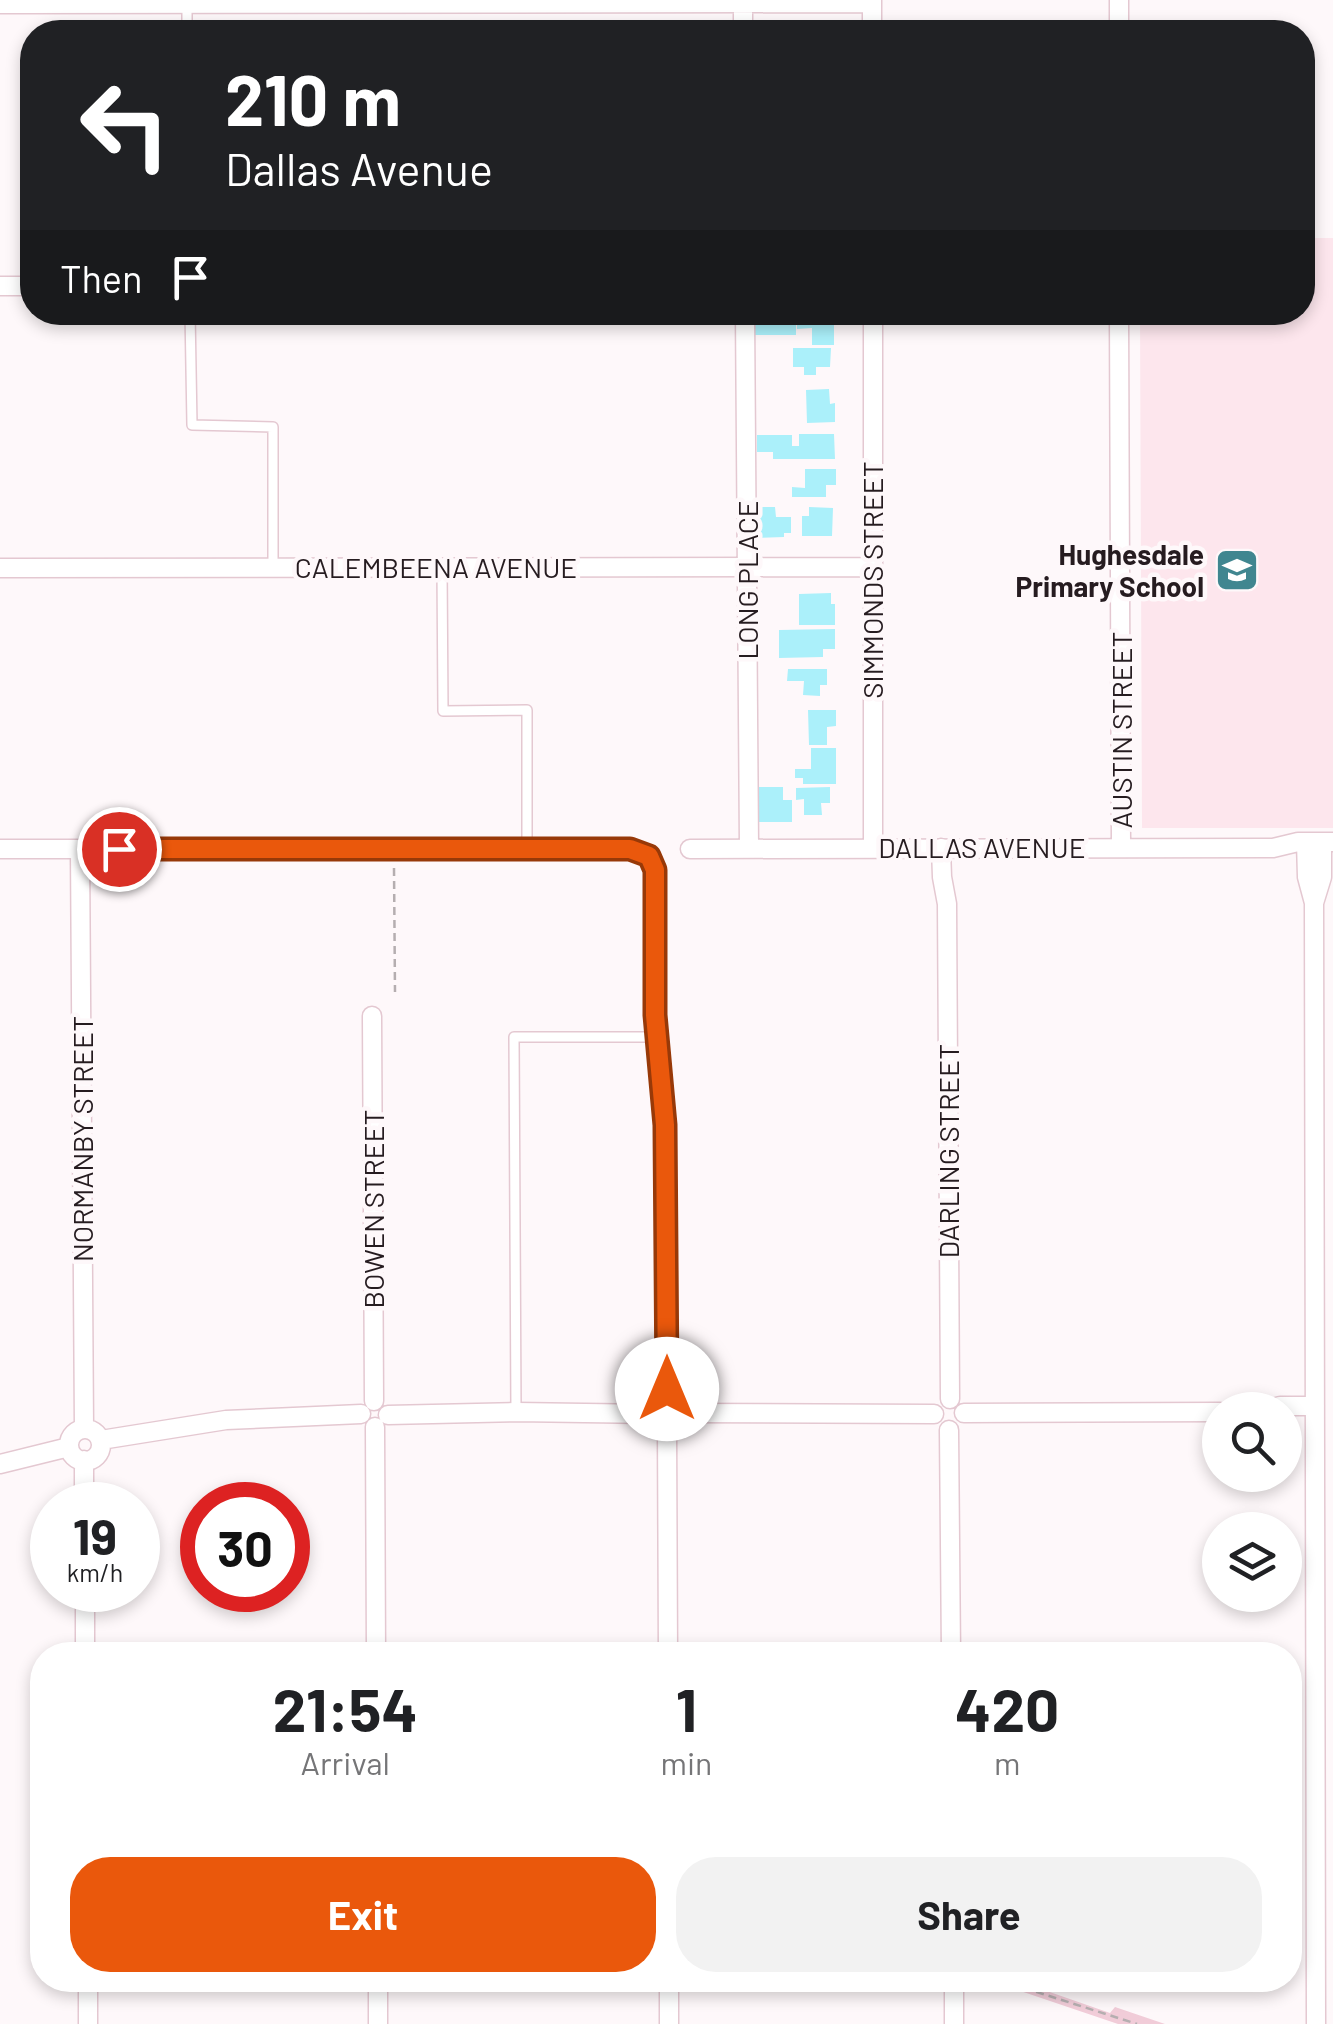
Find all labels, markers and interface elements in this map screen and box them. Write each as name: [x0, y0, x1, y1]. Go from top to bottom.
text: 210 m: [225, 56, 401, 140]
icon: left: [60, 60, 190, 190]
text: Dallas Avenue: [225, 141, 493, 195]
icon: arrive: [163, 250, 218, 305]
text: Then: [60, 255, 143, 301]
street label: SIMMONDS STREET: [855, 461, 889, 699]
street label: LONG PLACE: [730, 500, 764, 660]
place label: Hughesdale Primary School: [1016, 537, 1204, 603]
school or university icon: Hughesdale Primary School: [1214, 547, 1260, 593]
street label: CALEMBEENA AVENUE: [295, 550, 577, 584]
street label: AUSTIN STREET: [1104, 631, 1138, 829]
pin: [77, 807, 162, 892]
icon: arrive: [92, 822, 147, 877]
street label: DALLAS AVENUE: [878, 830, 1086, 864]
street label: NORMANBY STREET: [65, 1016, 99, 1262]
street label: DARLING STREET: [931, 1044, 965, 1258]
street label: BOWEN STREET: [356, 1109, 390, 1309]
position arrow: [615, 1337, 719, 1441]
map controls: [1202, 1392, 1302, 1612]
button: search: [1202, 1392, 1302, 1492]
speed limit sign: 30: [180, 1482, 310, 1612]
text: 19: [73, 1505, 117, 1565]
button: layers: [1202, 1512, 1302, 1612]
text: km/h: [67, 1557, 123, 1587]
text: 21:54: [273, 1672, 418, 1744]
text: 1: [676, 1672, 697, 1744]
text: 420: [955, 1672, 1059, 1744]
text: Arrival: [301, 1743, 390, 1781]
text: min: [660, 1743, 712, 1781]
text: m: [994, 1743, 1020, 1781]
button: Exit: [70, 1857, 656, 1972]
button: Share: [676, 1857, 1262, 1972]

